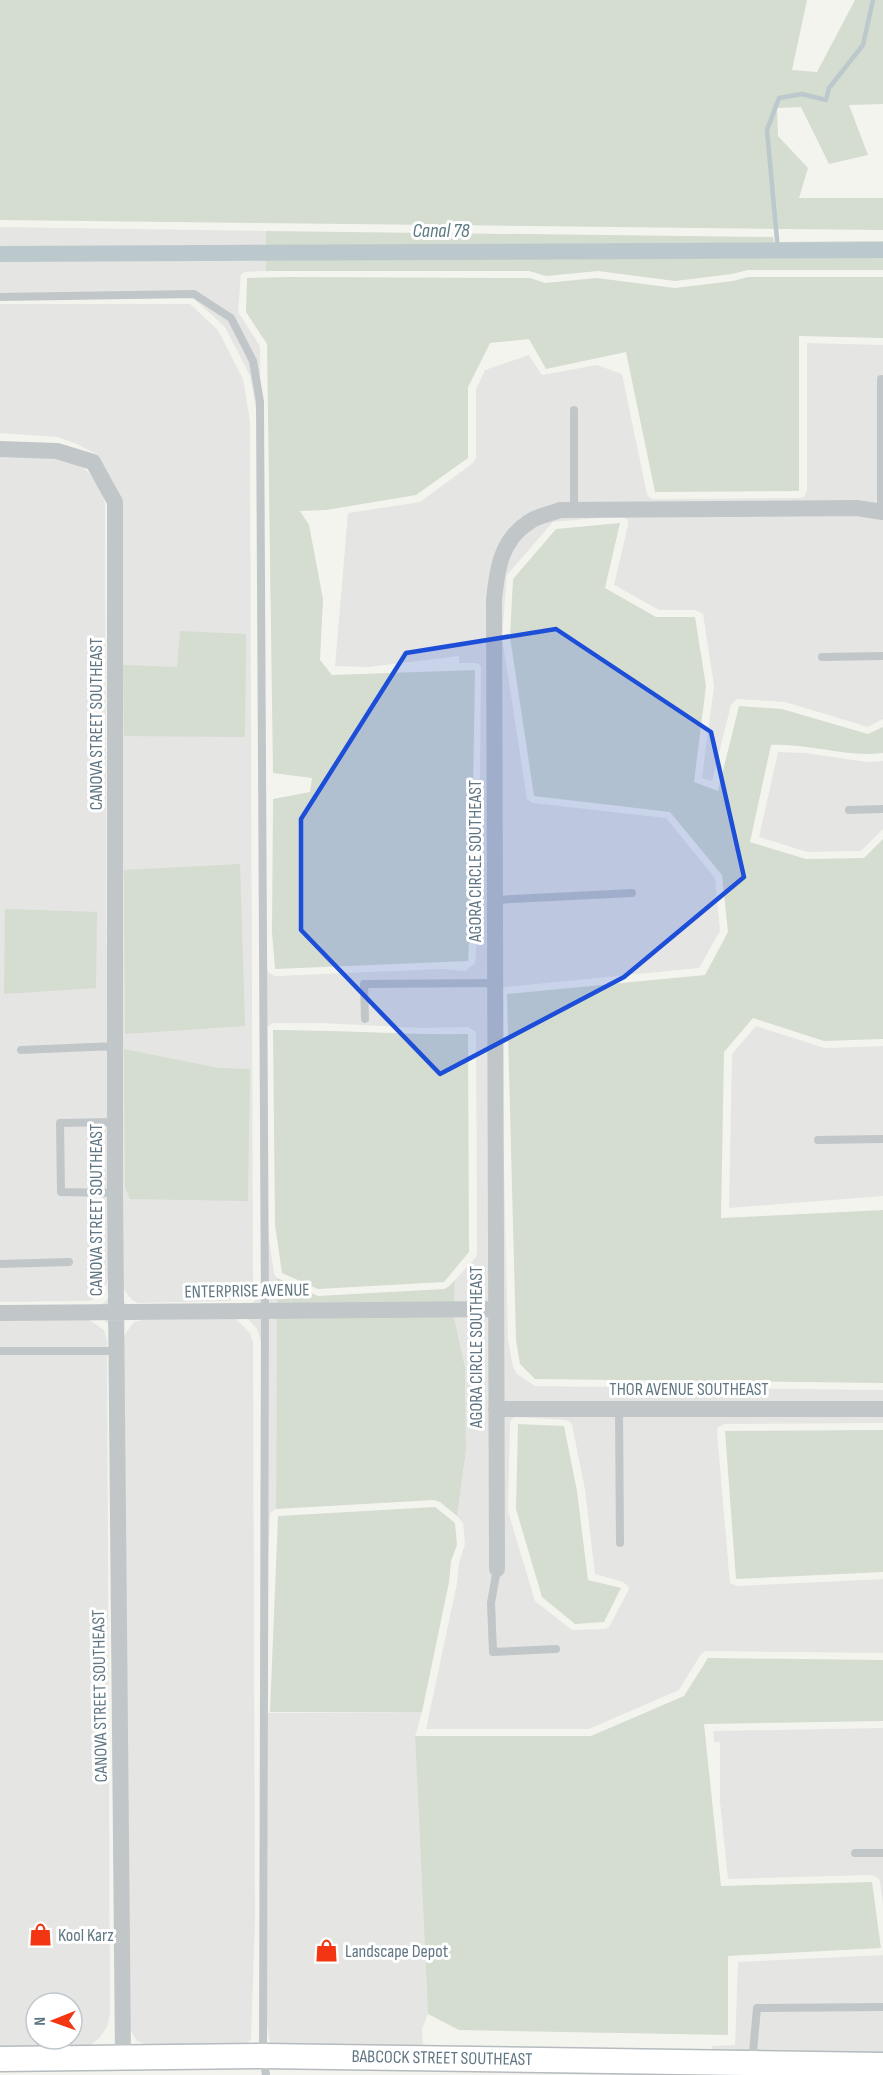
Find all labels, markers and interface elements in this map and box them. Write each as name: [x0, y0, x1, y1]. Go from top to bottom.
water label: Canal 78: [413, 219, 470, 243]
street label: CANOVA STREET SOUTHEAST: [86, 638, 107, 810]
street label: AGORA CIRCLE SOUTHEAST: [465, 780, 486, 943]
street label: CANOVA STREET SOUTHEAST: [86, 1124, 107, 1296]
street label: AGORA CIRCLE SOUTHEAST: [466, 1266, 487, 1429]
street label: ENTERPRISE AVENUE: [184, 1279, 310, 1303]
street label: THOR AVENUE SOUTHEAST: [609, 1379, 769, 1400]
street label: CANOVA STREET SOUTHEAST: [88, 1610, 112, 1782]
shop icon: Kool Karz: [27, 1922, 53, 1948]
place label: Kool Karz: [58, 1925, 114, 1946]
shop icon: Landscape Depot: [314, 1938, 340, 1964]
place label: Landscape Depot: [345, 1941, 449, 1962]
north arrow: [24, 1991, 84, 2051]
text: N: [31, 2017, 50, 2026]
street label: BABCOCK STREET SOUTHEAST: [351, 2046, 533, 2070]

